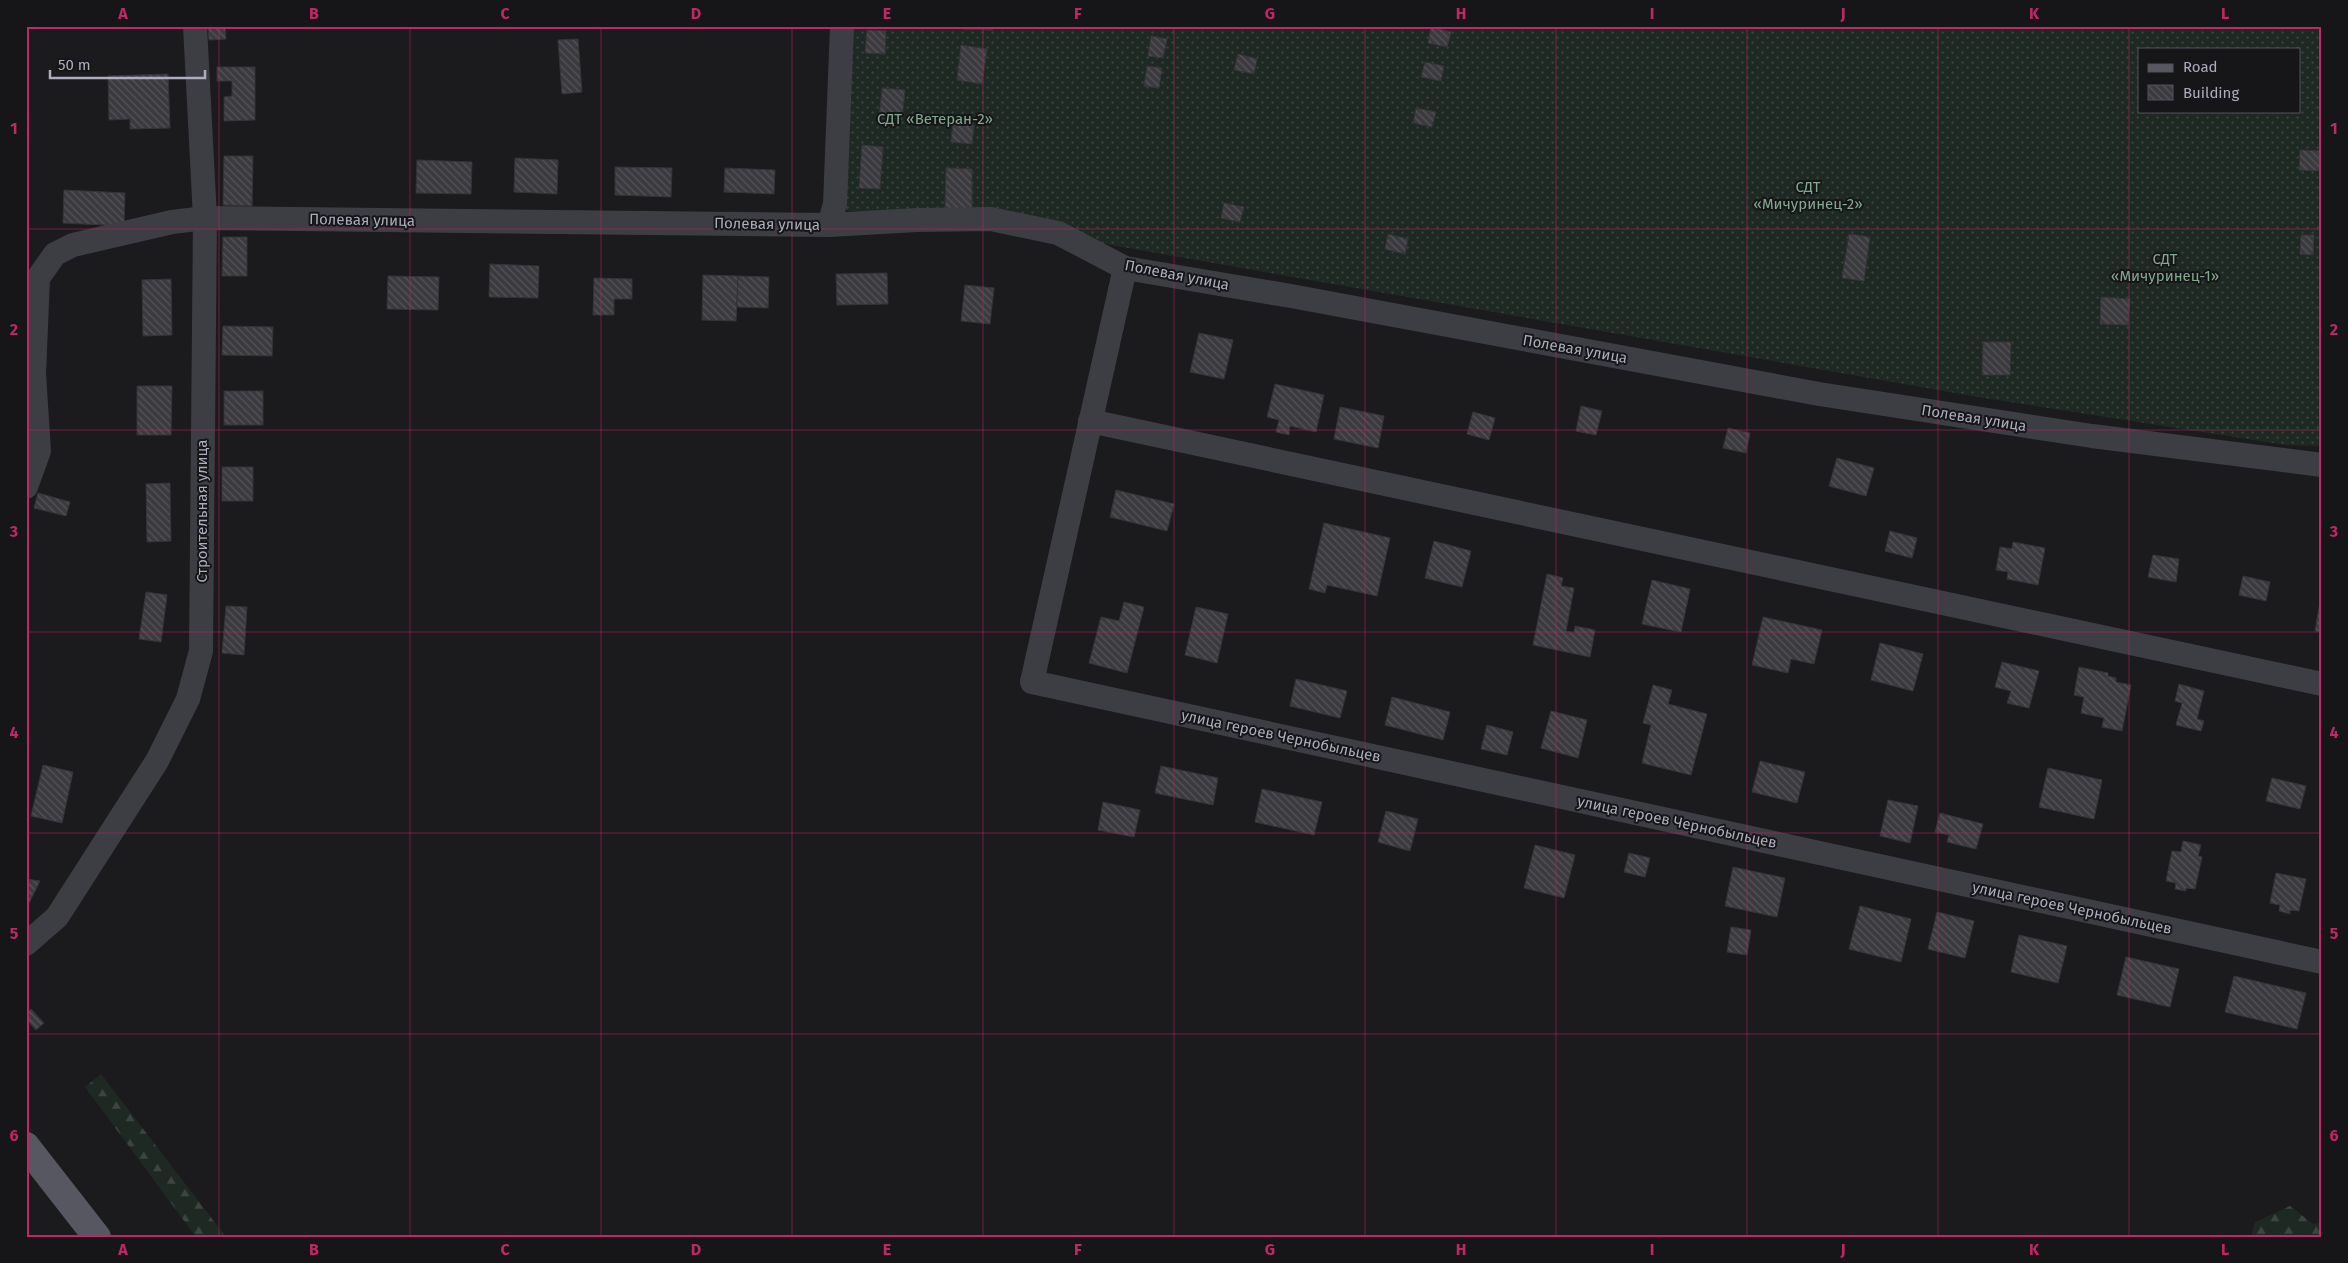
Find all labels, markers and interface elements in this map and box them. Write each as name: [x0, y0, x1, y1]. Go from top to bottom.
text: A: [117, 4, 128, 23]
text: B: [309, 4, 319, 23]
text: C: [500, 4, 510, 23]
text: D: [691, 4, 701, 23]
text: E: [883, 4, 891, 23]
text: F: [1074, 4, 1082, 23]
text: G: [1265, 4, 1275, 23]
text: H: [1456, 4, 1466, 23]
text: I: [1650, 4, 1654, 23]
text: J: [1839, 4, 1846, 23]
text: K: [2029, 4, 2040, 23]
text: L: [2221, 4, 2229, 23]
scale bar: [50, 48, 205, 80]
legend: [2138, 48, 2300, 112]
text: 50 m: [58, 56, 91, 74]
text: Road: [2183, 58, 2218, 76]
text: Building: [2183, 84, 2239, 102]
park label: СДТ «Ветеран-2»: [877, 110, 993, 128]
text: 1: [10, 119, 18, 138]
text: 1: [2330, 119, 2338, 138]
park label: СДТ «Мичуринец-2»: [1753, 178, 1863, 213]
street label: Полевая улица: [309, 210, 415, 230]
street label: Полевая улица: [714, 214, 820, 234]
park label: СДТ «Мичуринец-1»: [2111, 250, 2219, 285]
street label: Полевая улица: [1123, 256, 1231, 294]
text: 2: [10, 320, 18, 339]
text: 2: [2330, 320, 2338, 339]
street label: Полевая улица: [1521, 331, 1629, 367]
street label: Полевая улица: [1920, 401, 2028, 435]
street label: Строительная улица: [193, 440, 211, 582]
text: 3: [9, 522, 18, 541]
text: 3: [2329, 522, 2338, 541]
street label: улица героев Чернобыльцев: [1180, 706, 1382, 766]
text: 4: [9, 723, 19, 742]
text: 4: [2329, 723, 2339, 742]
street label: улица героев Чернобыльцев: [1576, 792, 1778, 852]
street label: улица героев Чернобыльцев: [1971, 878, 2173, 938]
text: 5: [10, 924, 19, 943]
text: 5: [2330, 924, 2339, 943]
text: 6: [9, 1126, 19, 1145]
text: 6: [2329, 1126, 2339, 1145]
text: A: [117, 1240, 128, 1259]
text: B: [309, 1240, 319, 1259]
text: C: [500, 1240, 510, 1259]
text: D: [691, 1240, 701, 1259]
text: E: [883, 1240, 891, 1259]
text: F: [1074, 1240, 1082, 1259]
text: G: [1265, 1240, 1275, 1259]
text: H: [1456, 1240, 1466, 1259]
text: I: [1650, 1240, 1654, 1259]
text: J: [1839, 1240, 1846, 1259]
text: K: [2029, 1240, 2040, 1259]
text: L: [2221, 1240, 2229, 1259]

